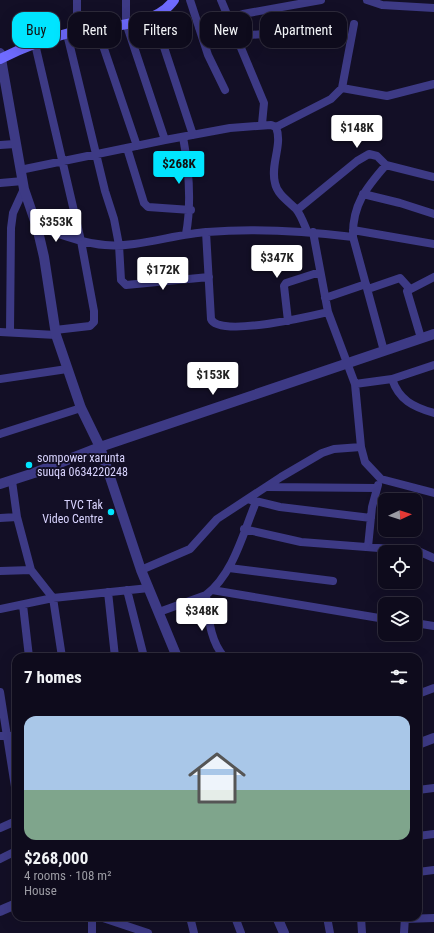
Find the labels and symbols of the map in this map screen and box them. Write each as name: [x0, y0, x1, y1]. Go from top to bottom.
pin: $148K: [329, 115, 385, 149]
pin: $268K: [151, 151, 207, 185]
pin: $353K: [28, 209, 84, 243]
pin: $347K: [249, 245, 305, 279]
pin: $172K: [135, 257, 191, 291]
pin: $153K: [185, 362, 241, 396]
place label: sompower xarunta suuqa 0634220248: [37, 451, 128, 479]
marker: sompower xarunta suuqa 0634220248: [24, 460, 34, 470]
north arrow: [378, 493, 422, 537]
place label: TVC Tak Video Centre: [42, 498, 104, 526]
marker: TVC Tak Video Centre: [106, 507, 116, 517]
pin: $348K: [174, 598, 230, 632]

